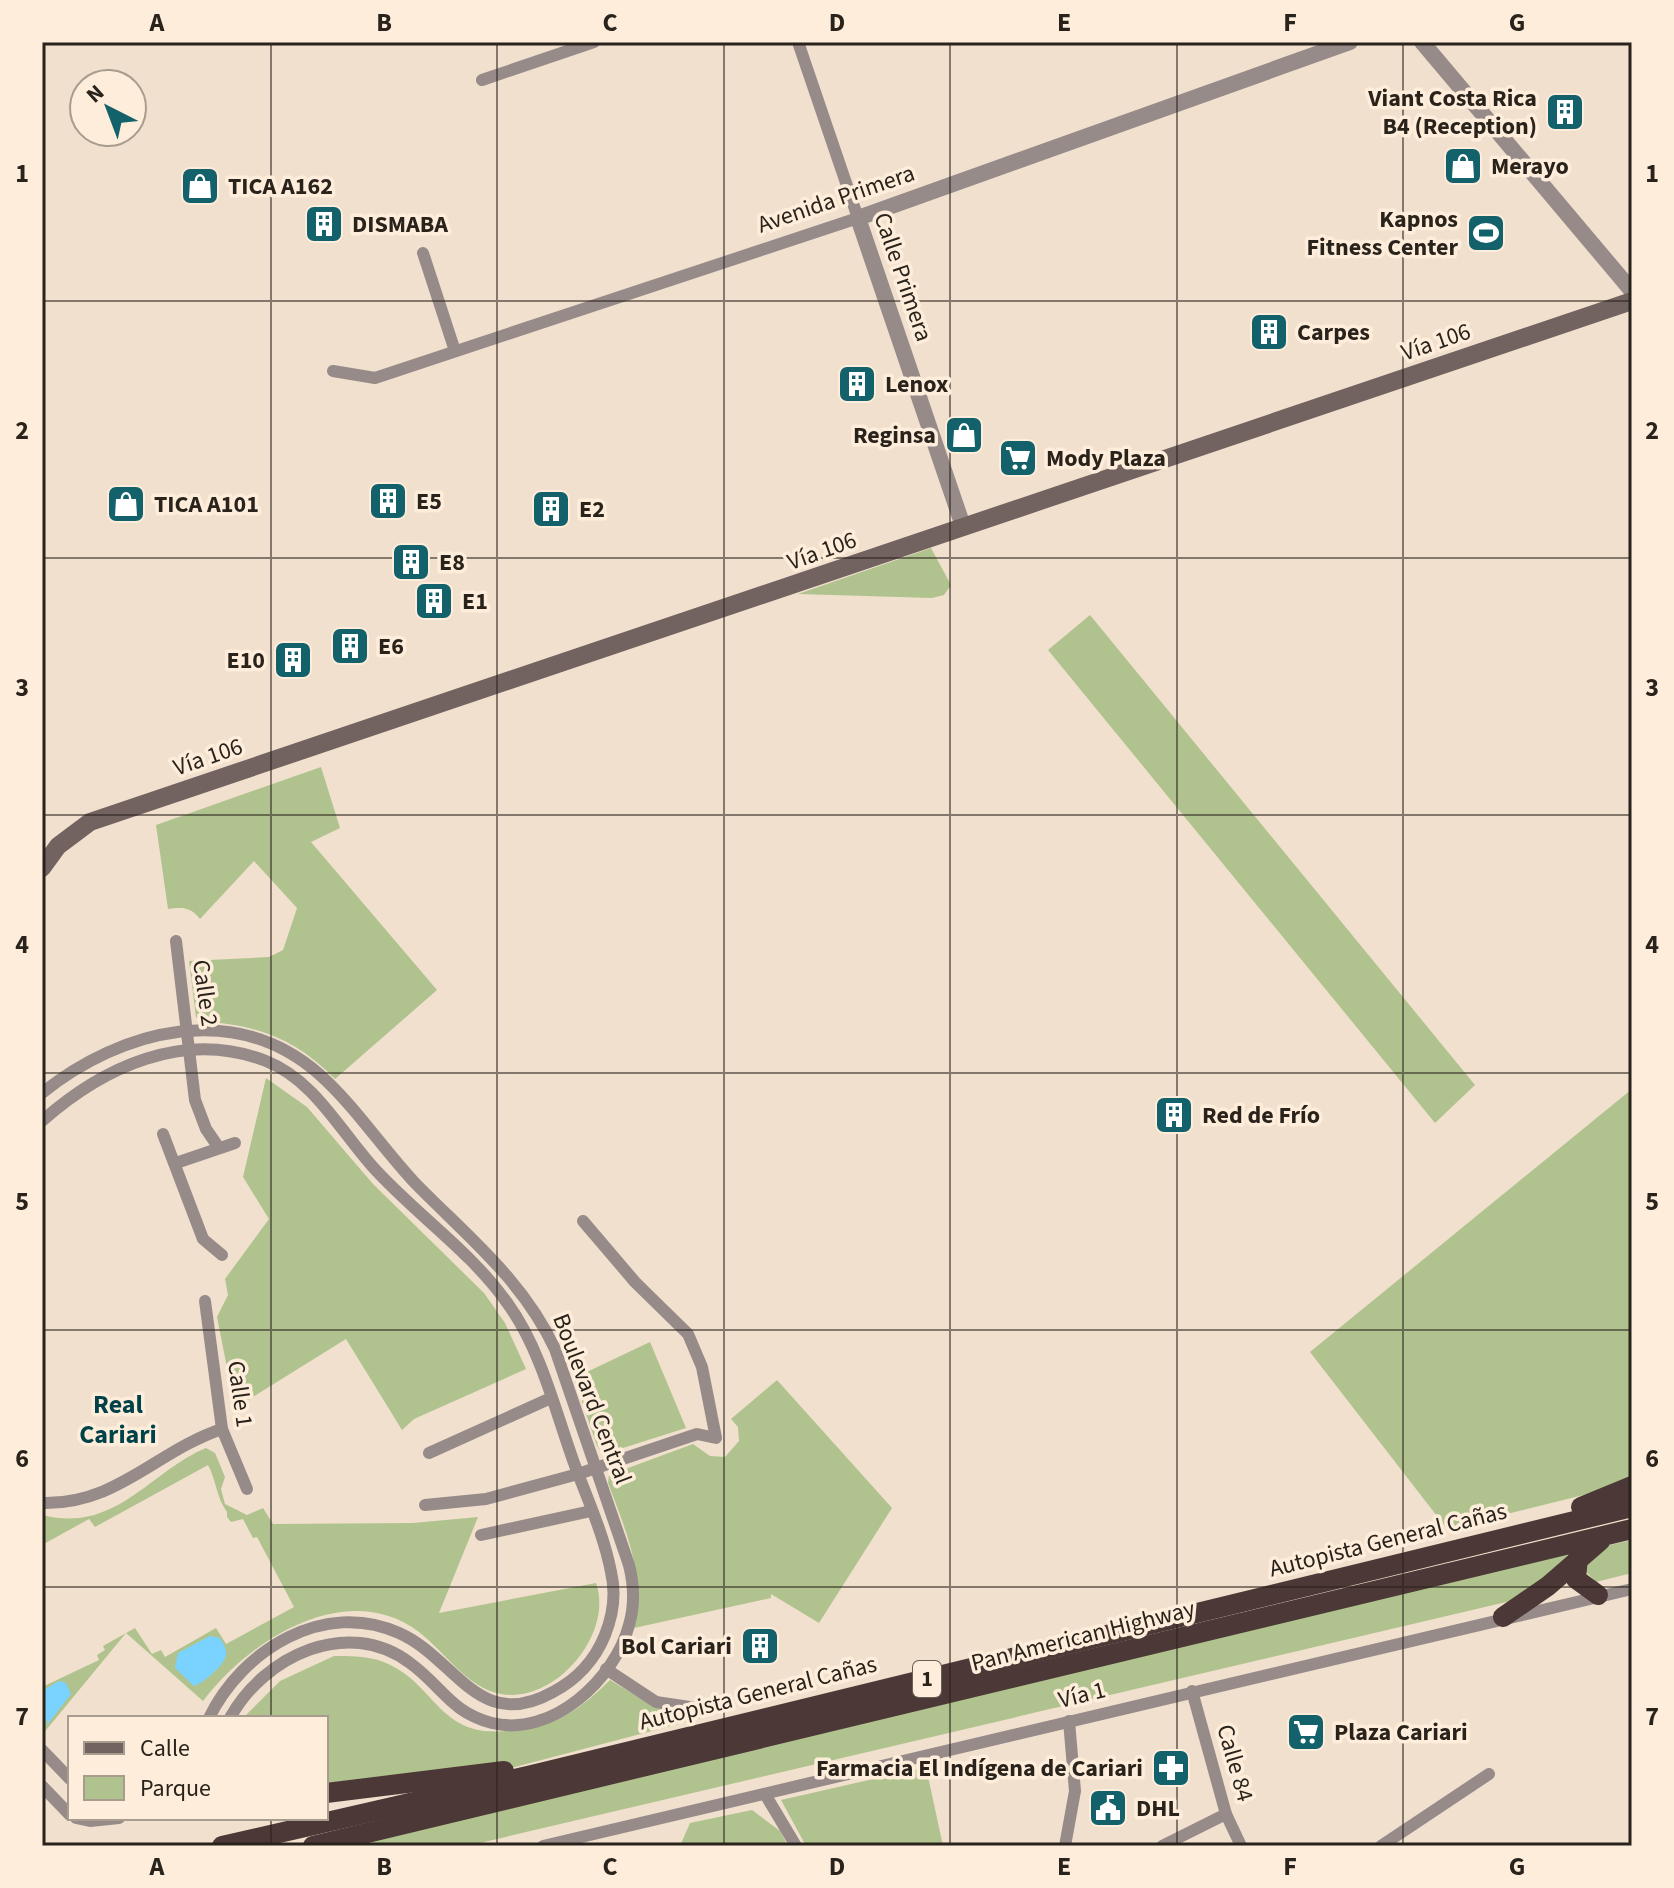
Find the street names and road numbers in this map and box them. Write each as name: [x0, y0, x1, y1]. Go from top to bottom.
street label: Avenida Primera: [752, 156, 920, 242]
street label: Calle Primera: [865, 208, 941, 346]
street label: Vía 106: [1397, 314, 1475, 370]
street label: Vía 106: [783, 522, 861, 580]
street label: Vía 106: [169, 729, 247, 785]
street label: Calle 2: [183, 958, 227, 1028]
street label: Boulevard Central: [543, 1309, 641, 1489]
street label: Calle 1: [218, 1359, 262, 1429]
street label: Autopista General Cañas: [1266, 1494, 1510, 1586]
street label: Pan American Highway: [967, 1591, 1199, 1681]
street label: Autopista General Cañas: [636, 1647, 880, 1739]
road number: 1: [913, 1661, 941, 1697]
street label: Vía 1: [1055, 1672, 1109, 1718]
street label: Calle 84: [1207, 1720, 1263, 1806]

